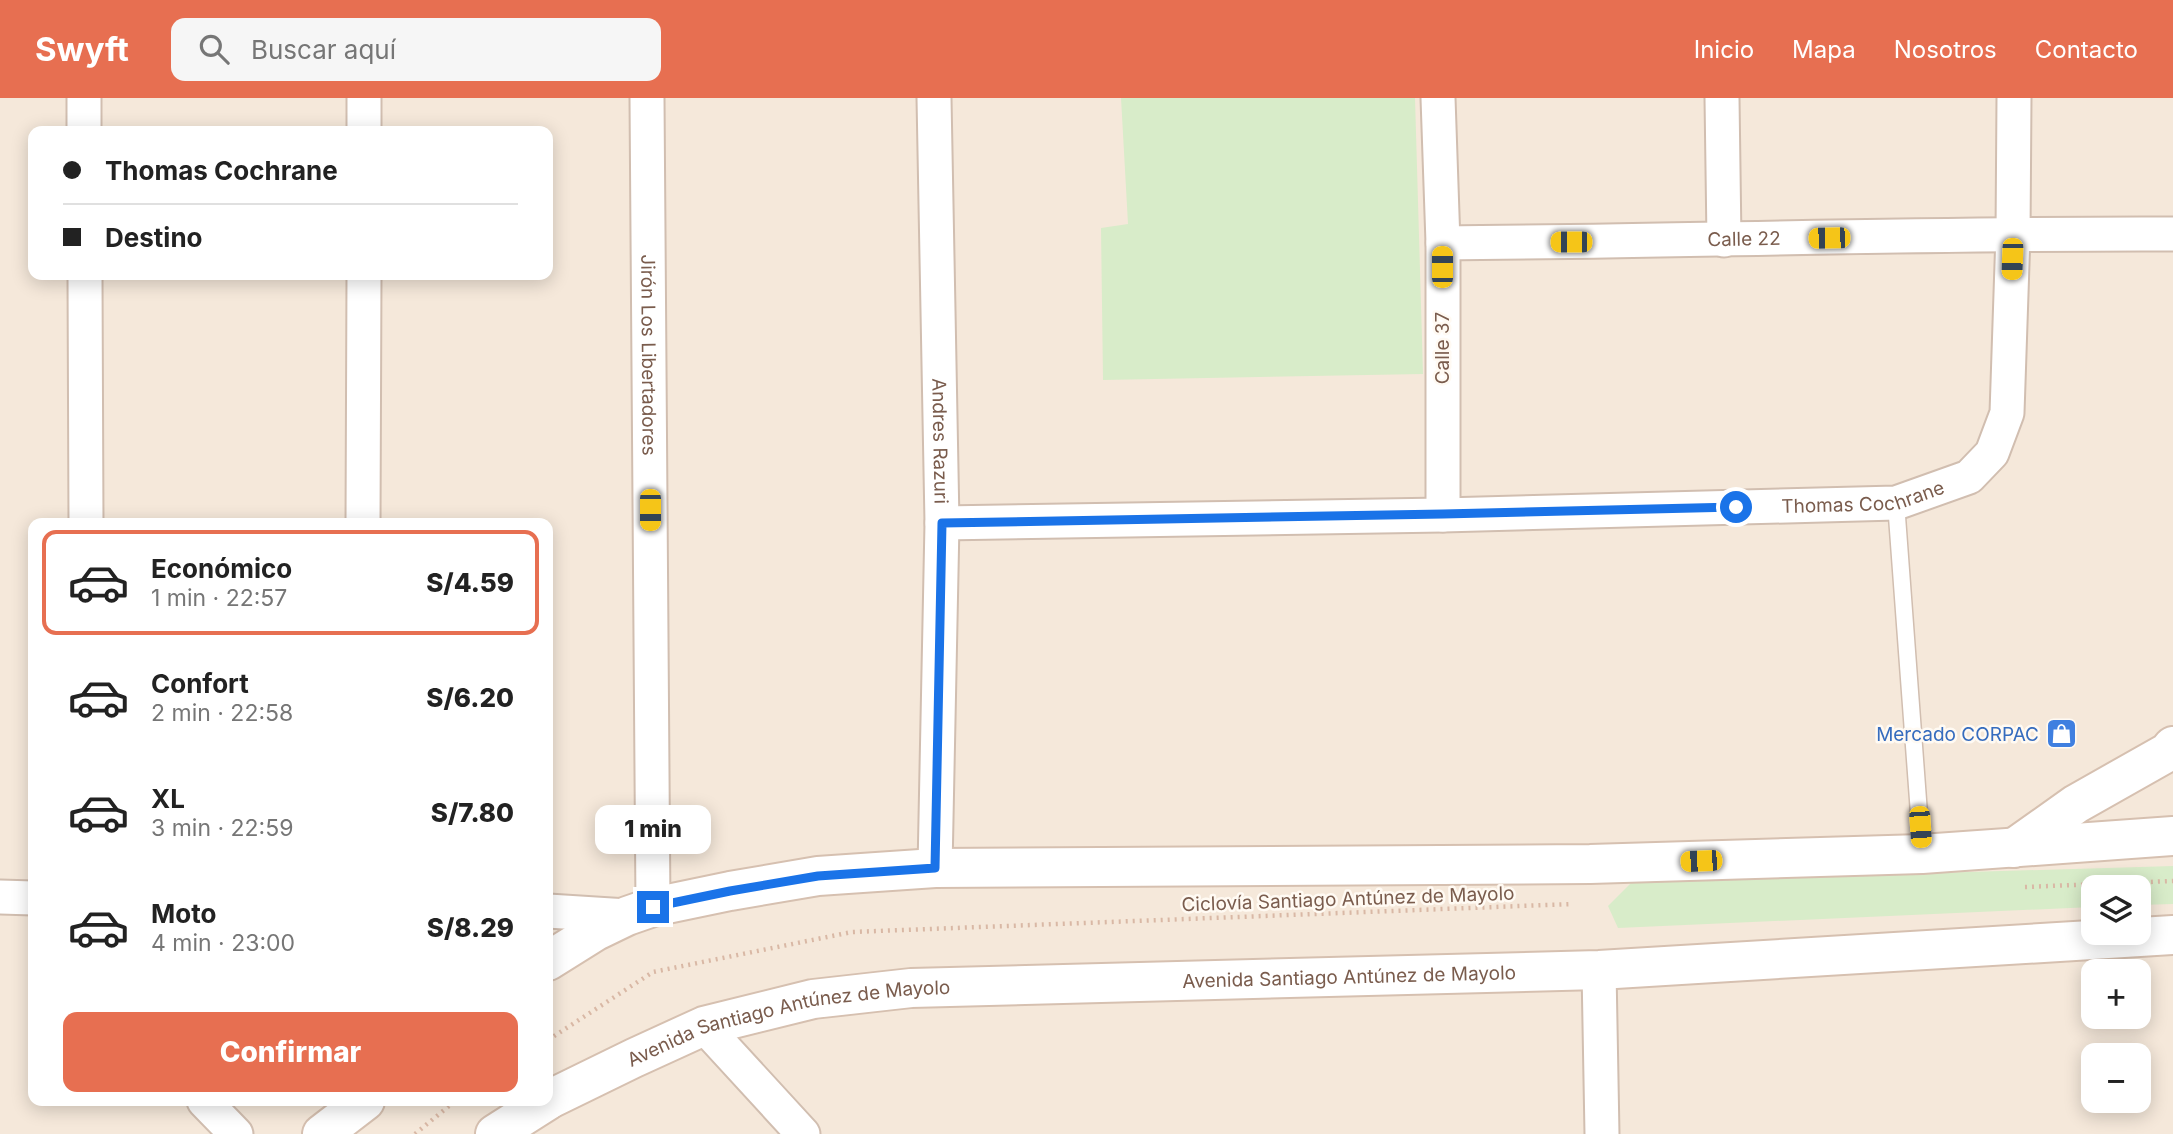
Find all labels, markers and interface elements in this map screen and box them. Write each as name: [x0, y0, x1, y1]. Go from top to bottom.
search box: [171, 18, 661, 81]
text: Swyft: [35, 29, 129, 69]
icon: search: [195, 30, 233, 68]
text: Buscar aquí: [251, 34, 396, 65]
text: Inicio: [1694, 35, 1754, 64]
text: Mapa: [1792, 35, 1856, 64]
text: Nosotros: [1894, 35, 1997, 64]
text: Contacto: [2035, 35, 2138, 64]
text: Thomas Cochrane: [105, 155, 338, 186]
text: Destino: [105, 222, 203, 253]
street label: Calle 22: [1707, 226, 1781, 251]
car: [1808, 227, 1851, 249]
car: [1551, 232, 1593, 253]
car: [2001, 238, 2024, 280]
car: [1432, 246, 1453, 288]
street label: Jirón Los Libertadores: [637, 254, 661, 456]
street label: Calle 37: [1431, 312, 1454, 384]
street label: Andres Razuri: [928, 378, 953, 504]
street label: Thomas Cochrane: [1781, 475, 1947, 518]
car: [640, 489, 661, 531]
route start: [1720, 491, 1752, 523]
icon: car: [67, 551, 130, 614]
text: Económico: [151, 553, 292, 584]
text: S/4.59: [426, 567, 514, 598]
text: 1 min · 22:57: [151, 584, 287, 612]
icon: car: [67, 666, 130, 729]
text: Confort: [151, 668, 249, 699]
text: S/6.20: [426, 682, 514, 713]
text: 2 min · 22:58: [151, 699, 293, 727]
shop icon: Mercado CORPAC: [2045, 717, 2079, 751]
place label: Mercado CORPAC: [1876, 723, 2039, 746]
icon: car: [67, 781, 130, 844]
text: XL: [151, 783, 185, 814]
text: S/7.80: [431, 797, 514, 828]
car: [1909, 805, 1932, 849]
callout: 1 min: [595, 806, 711, 854]
text: 3 min · 22:59: [151, 814, 293, 842]
text: 1 min: [624, 815, 682, 843]
car: [1680, 850, 1723, 872]
map controls: [2081, 875, 2151, 1113]
button: layers: [2081, 875, 2151, 945]
street label: Ciclovía Santiago Antúnez de Mayolo: [1181, 882, 1515, 916]
route end: [637, 891, 669, 923]
icon: car: [67, 896, 130, 959]
text: Moto: [151, 898, 216, 929]
text: S/8.29: [427, 912, 514, 943]
text: 4 min · 23:00: [151, 929, 295, 957]
button: +: [2081, 959, 2151, 1029]
street label: Avenida Santiago Antúnez de Mayolo: [1182, 961, 1516, 992]
street label: Avenida Santiago Antúnez de Mayolo: [623, 975, 951, 1071]
button: Confirmar: [63, 1012, 518, 1092]
button: −: [2081, 1043, 2151, 1113]

